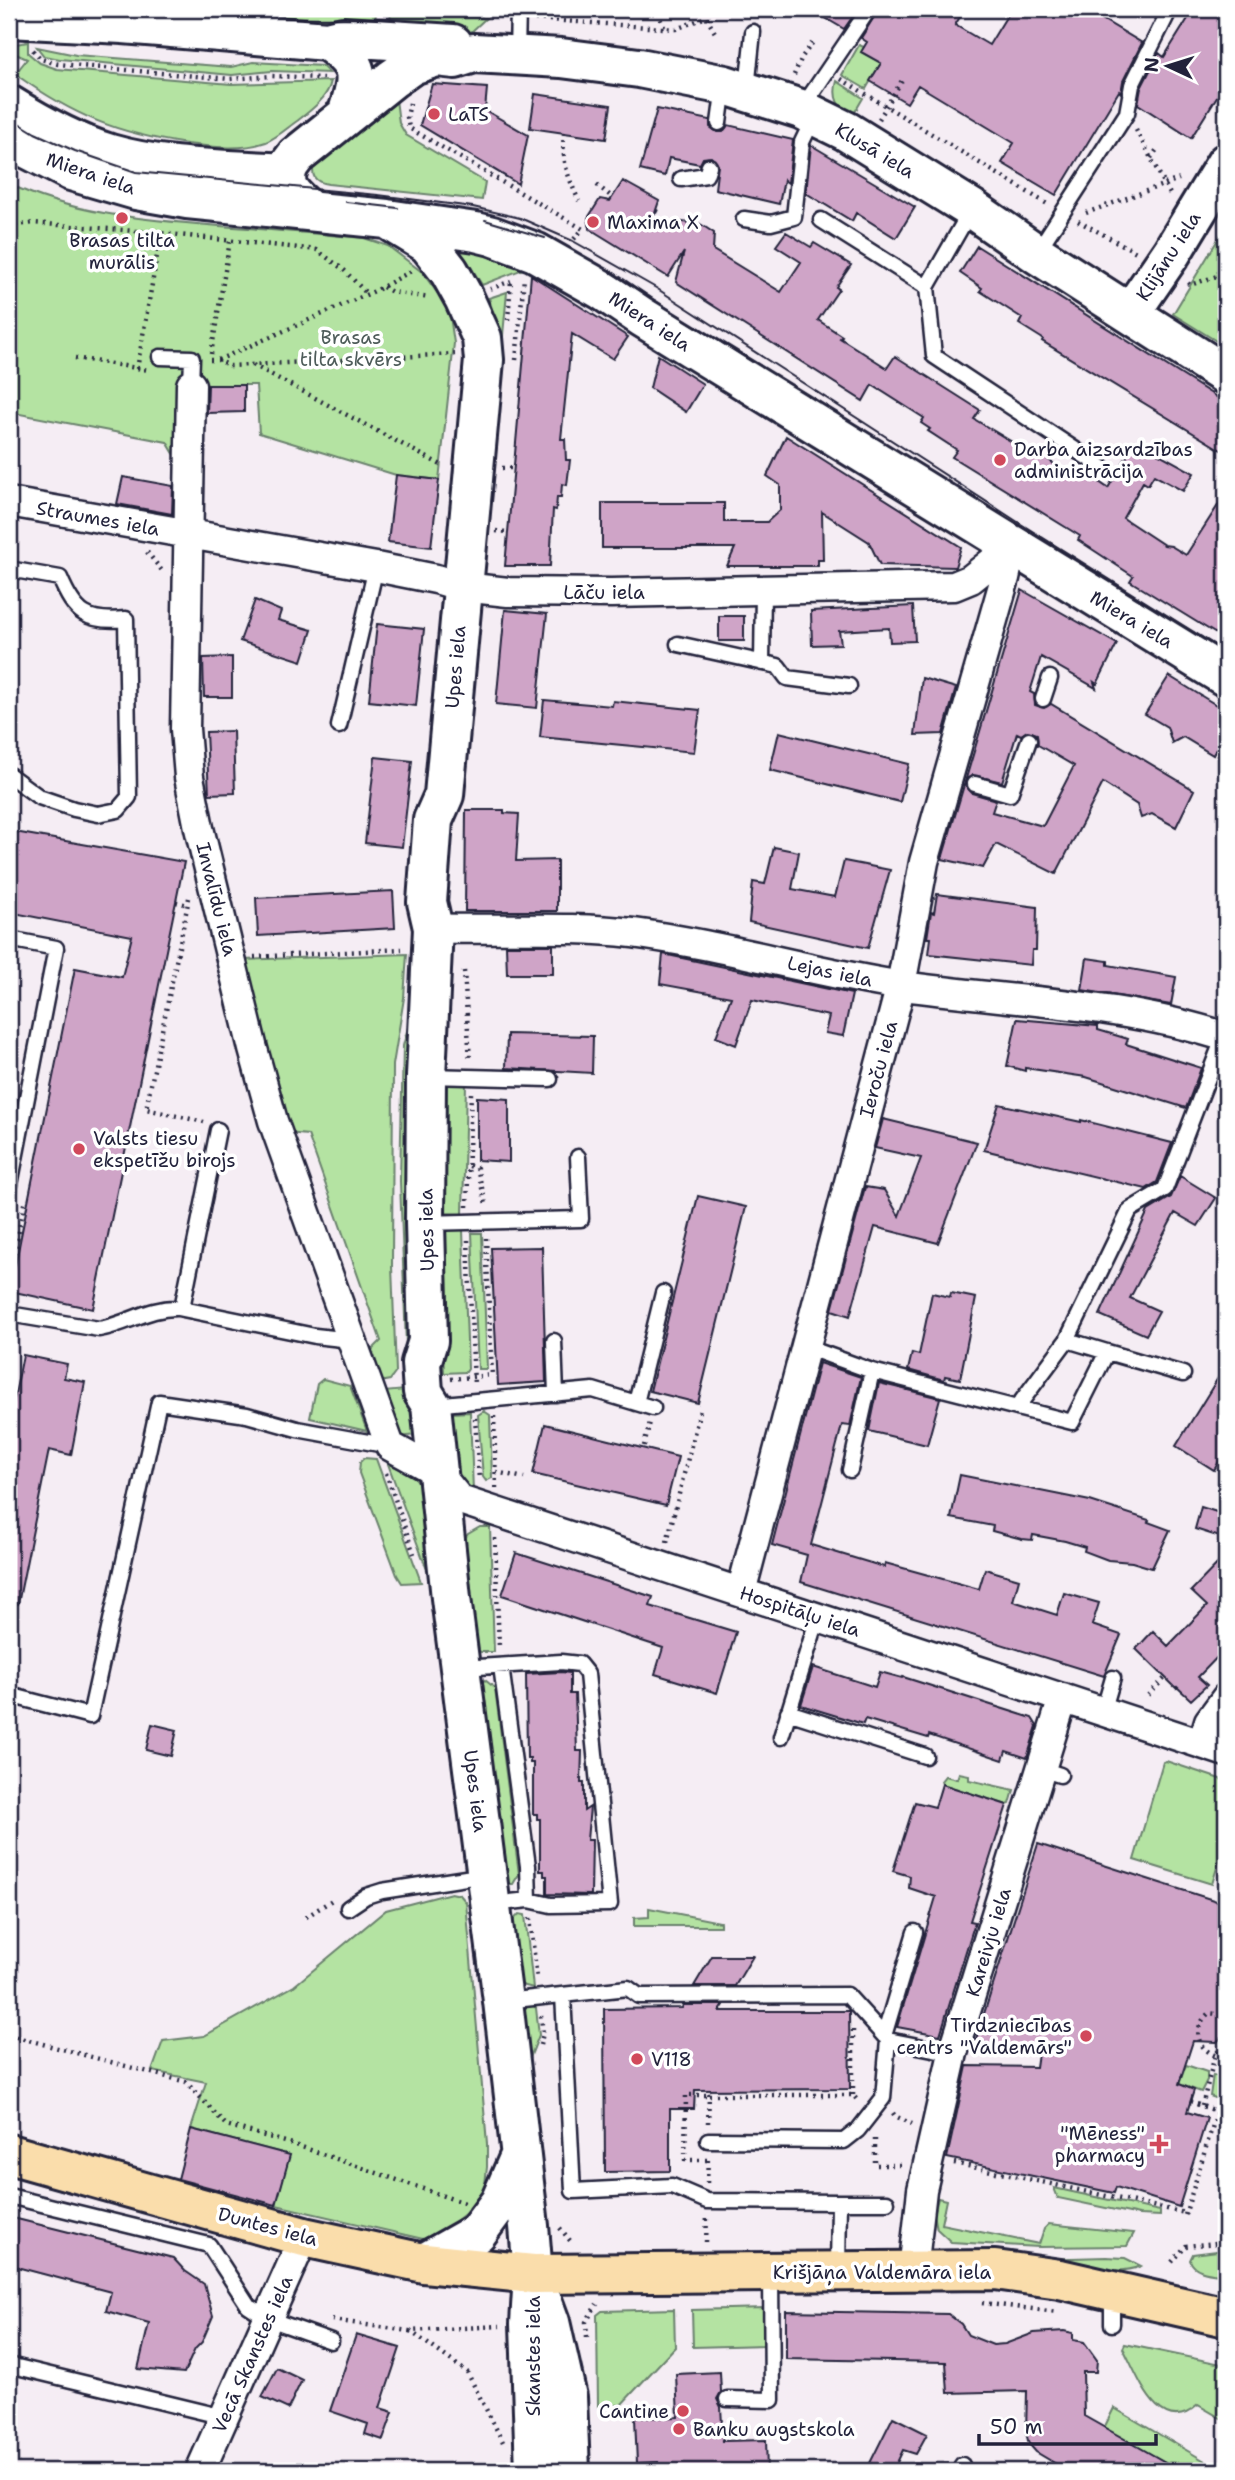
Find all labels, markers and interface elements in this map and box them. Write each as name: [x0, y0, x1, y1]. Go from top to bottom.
north arrow: [1134, 32, 1204, 102]
text: N: [1139, 56, 1165, 73]
place label: LaTS: [448, 102, 489, 127]
marker: LaTS: [426, 106, 442, 122]
street label: Klusā iela: [830, 117, 919, 184]
street label: Miera iela: [43, 147, 139, 200]
street label: Klijānu iela: [1130, 207, 1207, 306]
marker: Brasas tilta murālis: [114, 210, 130, 226]
place label: Maxima X: [607, 210, 699, 235]
marker: Maxima X: [585, 214, 601, 230]
place label: Brasas tilta murālis: [69, 228, 175, 275]
street label: Miera iela: [604, 286, 696, 357]
park label: Brasas tilta skvērs: [300, 325, 402, 372]
place label: Darba aizsardzības administrācija: [1014, 437, 1193, 484]
marker: Darba aizsardzības administrācija: [992, 452, 1008, 468]
street label: Straumes iela: [34, 495, 162, 542]
street label: Lāču iela: [563, 580, 645, 605]
street label: Miera iela: [1086, 585, 1178, 654]
street label: Upes iela: [439, 624, 472, 709]
street label: Invalīdu iela: [190, 840, 243, 959]
street label: Lejas iela: [785, 950, 875, 993]
street label: Ieroču iela: [854, 1018, 903, 1120]
place label: Valsts tiesu ekspetīžu birojs: [93, 1126, 236, 1173]
marker: Valsts tiesu ekspetīžu birojs: [71, 1141, 87, 1157]
street label: Upes iela: [413, 1188, 440, 1272]
street label: Hospitāļu iela: [736, 1580, 863, 1644]
street label: Upes iela: [458, 1748, 493, 1834]
street label: Kareivju iela: [960, 1884, 1017, 2000]
place label: Tirdzniecības centrs "Valdemārs": [897, 2013, 1072, 2060]
marker: Tirdzniecības centrs "Valdemārs": [1078, 2028, 1094, 2044]
place label: V118: [651, 2047, 692, 2072]
marker: V118: [629, 2051, 645, 2067]
place label: "Mēness" pharmacy: [1055, 2121, 1145, 2168]
marker: "Mēness" pharmacy: [1151, 2136, 1167, 2152]
street label: Duntes iela: [215, 2201, 321, 2252]
street label: Krišjāņa Valdemāra iela: [773, 2260, 991, 2286]
street label: Vecā Skanstes iela: [206, 2271, 299, 2437]
street label: Skanstes iela: [521, 2296, 546, 2416]
place label: Cantine: [599, 2399, 669, 2424]
marker: Cantine: [675, 2403, 691, 2419]
scale bar: [979, 2403, 1156, 2447]
text: 50 m: [990, 2413, 1043, 2441]
place label: Banku augstskola: [693, 2417, 855, 2442]
marker: Banku augstskola: [671, 2421, 687, 2437]

